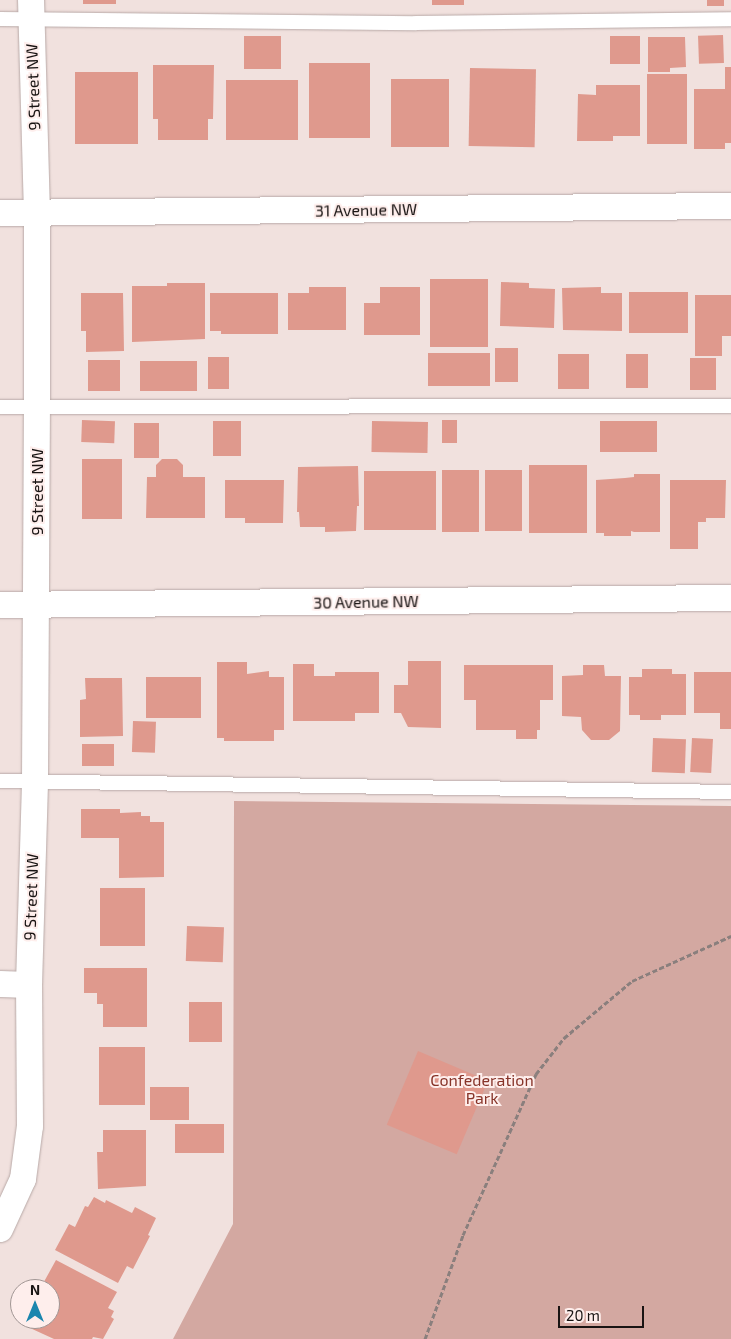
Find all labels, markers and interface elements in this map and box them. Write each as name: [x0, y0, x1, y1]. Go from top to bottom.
street label: 9 Street NW: [22, 43, 44, 131]
street label: 31 Avenue NW: [315, 200, 417, 220]
street label: 9 Street NW: [27, 448, 47, 536]
street label: 30 Avenue NW: [313, 591, 419, 613]
street label: 9 Street NW: [20, 853, 42, 941]
park label: Confederation Park: [430, 1070, 534, 1108]
north arrow: [10, 1279, 60, 1329]
text: N: [30, 1281, 40, 1298]
scale bar: [561, 1296, 647, 1328]
text: 20 m: [566, 1306, 600, 1324]

